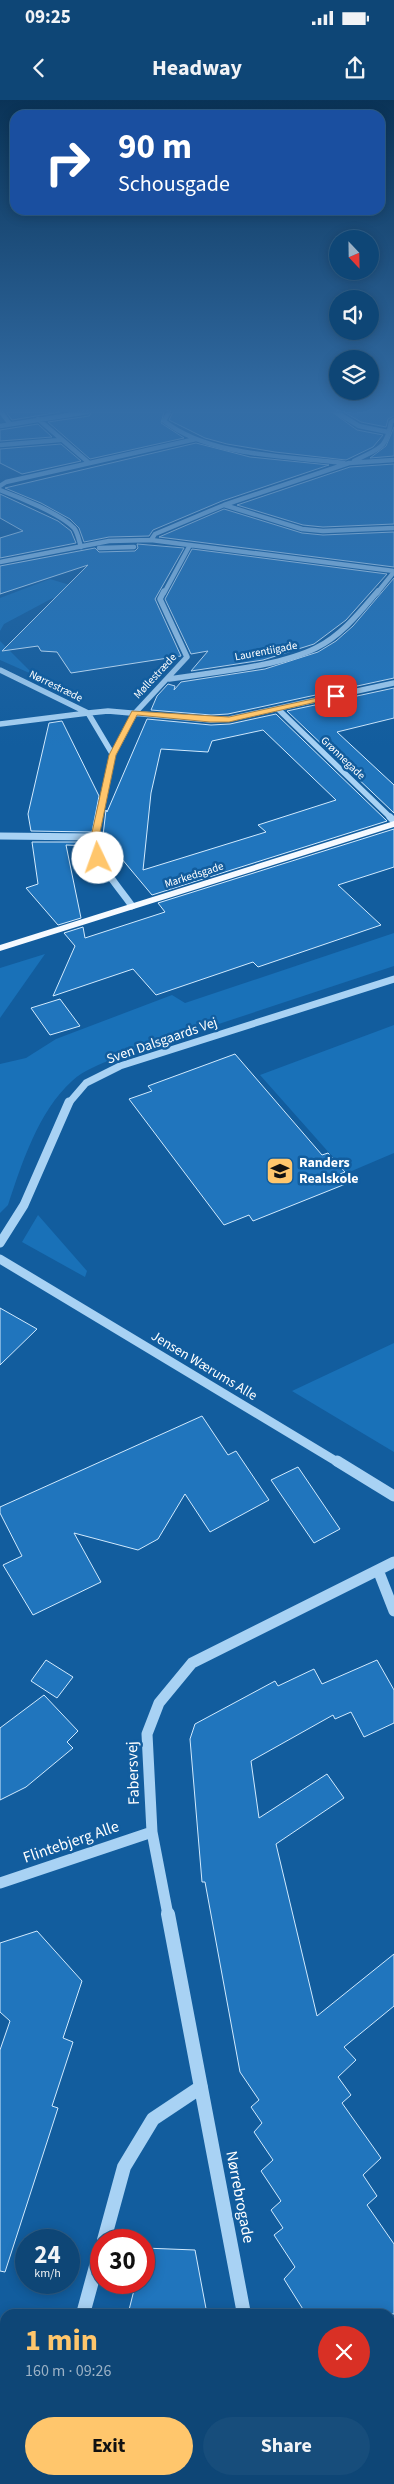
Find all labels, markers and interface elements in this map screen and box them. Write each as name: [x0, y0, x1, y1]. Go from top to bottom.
text: 09:25: [25, 4, 71, 31]
text: Headway: [152, 52, 242, 84]
icon: back: [25, 54, 53, 82]
icon: share: [341, 54, 369, 82]
text: 90 m: [118, 122, 192, 172]
icon: right: [35, 130, 100, 195]
text: Schousgade: [118, 168, 230, 200]
north arrow: [329, 230, 379, 280]
map controls: [329, 230, 379, 400]
button: sound: [329, 290, 379, 340]
button: layers: [329, 350, 379, 400]
street label: Laurentiigade: [233, 637, 299, 664]
street label: Møllestræde: [130, 650, 180, 702]
street label: Nørrestræde: [27, 667, 86, 706]
pin: [315, 675, 357, 717]
icon: arrive: [322, 682, 350, 710]
street label: Grønnegade: [318, 733, 369, 783]
position arrow: [71, 831, 123, 883]
street label: Markedsgade: [163, 858, 226, 892]
street label: Sven Dalsgaards Vej: [104, 1013, 220, 1069]
place label: Randers Realskole: [299, 1153, 358, 1189]
school or university icon: Randers Realskole: [265, 1156, 295, 1186]
street label: Jensen Wærums Alle: [147, 1326, 261, 1406]
street label: Fabersvej: [121, 1741, 145, 1805]
street label: Flintebjerg Alle: [20, 1815, 122, 1869]
street label: Nørrebrogade: [220, 2149, 260, 2245]
speed limit sign: 30: [90, 2229, 155, 2294]
text: 24: [34, 2237, 61, 2273]
text: km/h: [34, 2265, 61, 2282]
text: 1 min: [25, 2319, 98, 2362]
button: close: [318, 2326, 370, 2378]
text: 160 m · 09:26: [25, 2360, 112, 2382]
button: Exit: [25, 2417, 193, 2475]
button: Share: [203, 2417, 370, 2475]

